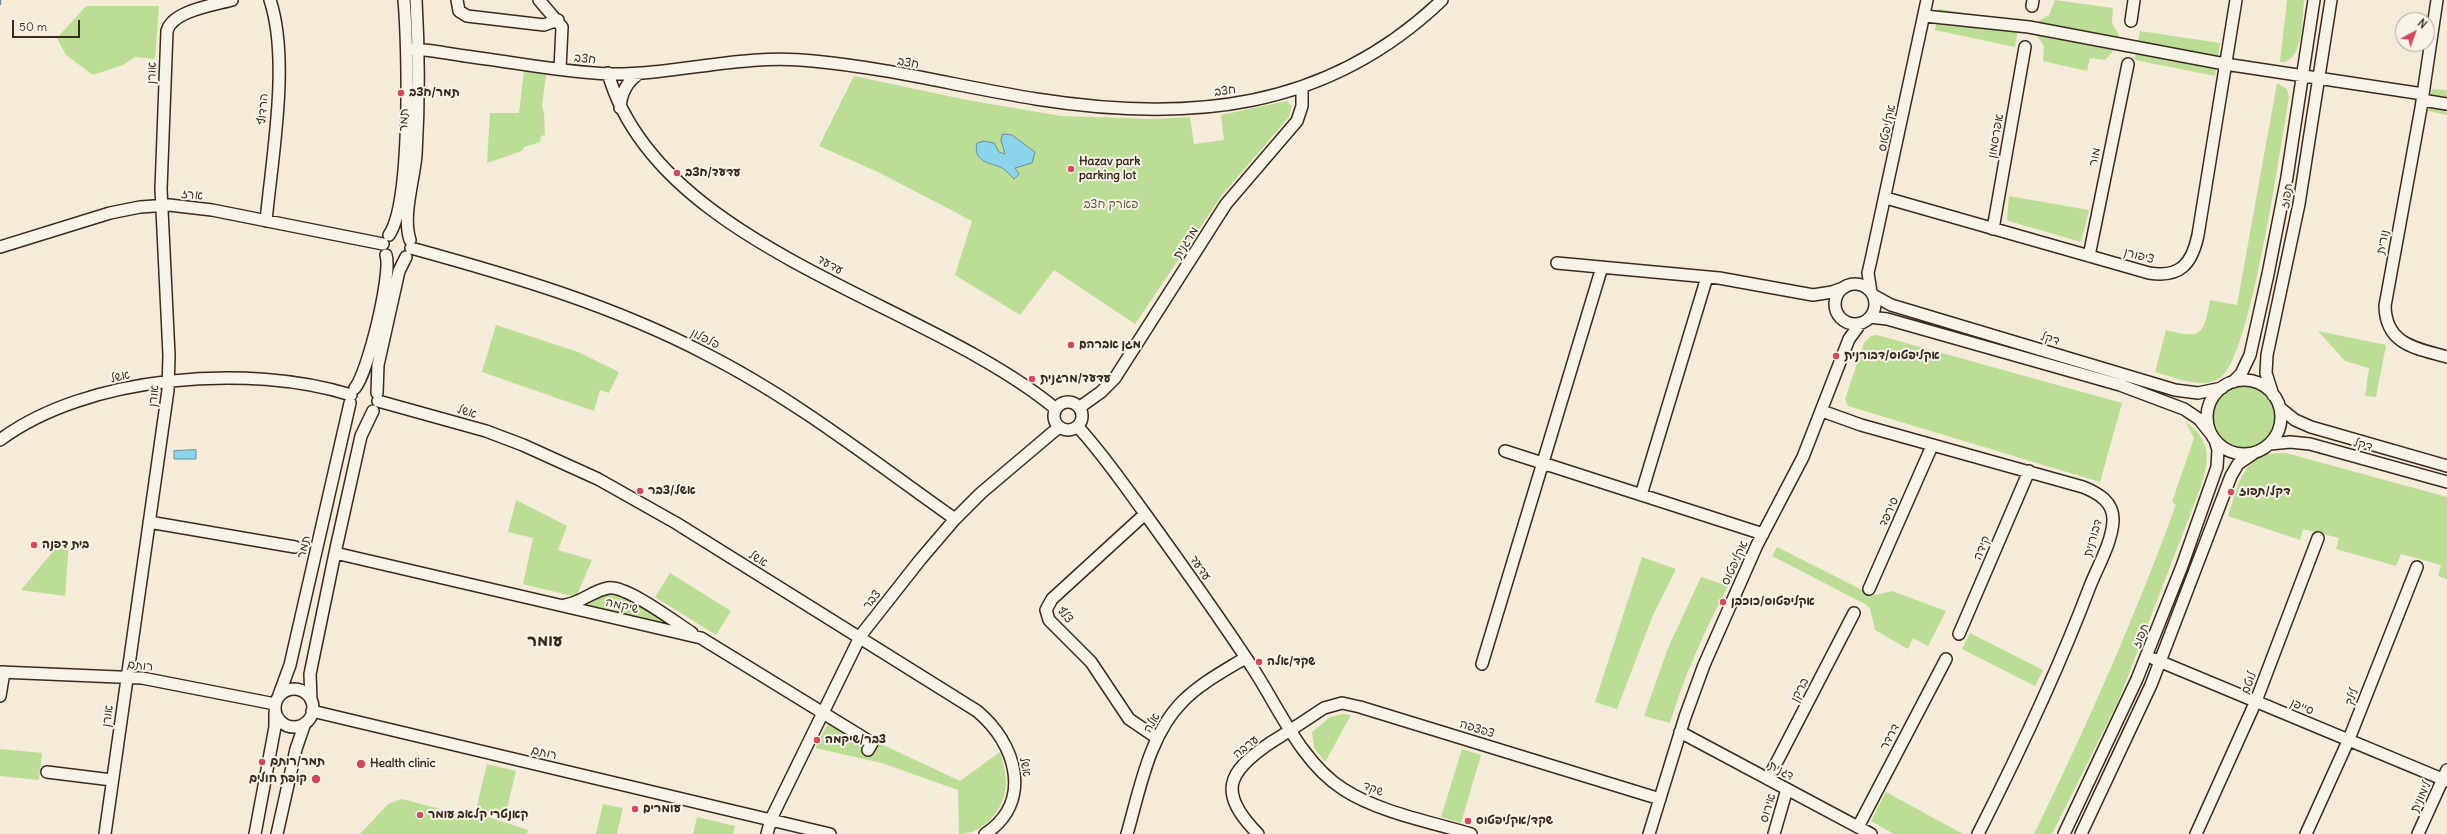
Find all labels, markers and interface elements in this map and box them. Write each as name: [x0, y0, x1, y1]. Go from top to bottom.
scale bar: [14, 12, 82, 38]
north arrow: [2395, 12, 2435, 52]
text: N: [2415, 16, 2430, 31]
text: 50 m: [19, 19, 47, 34]
street label: חצב: [573, 51, 597, 67]
street label: חצב: [896, 54, 920, 72]
street label: אורן: [144, 62, 160, 84]
street label: חצב: [1213, 82, 1237, 100]
place label: תמר/חצב: [409, 86, 460, 100]
marker: תמר/חצב: [396, 88, 406, 98]
street label: הרדוף: [254, 93, 272, 125]
street label: אקליפטוס: [1875, 103, 1899, 153]
street label: תמר: [396, 108, 412, 132]
street label: אפרסמון: [1985, 113, 2007, 159]
street label: מור: [2086, 146, 2104, 168]
place label: Hazav park parking lot: [1079, 155, 1140, 183]
marker: Hazav park parking lot: [1066, 164, 1076, 174]
place label: עדעד/חצב: [685, 166, 741, 180]
marker: עדעד/חצב: [672, 168, 682, 178]
street label: תפוז: [2278, 182, 2296, 210]
street label: ארז: [180, 187, 204, 203]
park label: פארק חצב: [1083, 198, 1139, 212]
street label: מרגנית: [1170, 224, 1202, 262]
street label: נורית: [2374, 229, 2392, 255]
street label: ציפורן: [2122, 245, 2156, 267]
street label: עדעד: [815, 252, 845, 278]
street label: פלפלון: [688, 326, 722, 352]
street label: דקל: [2039, 329, 2061, 349]
place label: מגן אברהם: [1079, 338, 1141, 352]
marker: מגן אברהם: [1066, 340, 1076, 350]
place label: אקליפטוס/דבורנית: [1844, 349, 1940, 363]
marker: אקליפטוס/דבורנית: [1831, 351, 1841, 361]
street label: אשל: [109, 368, 131, 386]
place label: עדעד/מרגנית: [1040, 372, 1111, 386]
marker: עדעד/מרגנית: [1027, 374, 1037, 384]
street label: אורן: [146, 384, 162, 408]
street label: אשל: [455, 402, 479, 422]
street label: דקל: [2352, 435, 2374, 455]
place label: אשל/צבר: [648, 484, 696, 498]
place label: דקל/תפוז: [2239, 485, 2291, 499]
marker: אשל/צבר: [635, 486, 645, 496]
marker: דקל/תפוז: [2226, 487, 2236, 497]
street label: סירפד: [1876, 495, 1902, 529]
street label: דבורנית: [2080, 517, 2106, 559]
street label: תמר: [294, 534, 314, 560]
street label: קידה: [1970, 534, 1994, 562]
place label: בית דפנה: [42, 538, 89, 552]
street label: אקליפטוס: [1718, 538, 1752, 588]
marker: בית דפנה: [29, 540, 39, 550]
street label: אשל: [746, 548, 770, 570]
street label: עדעד: [1186, 553, 1214, 583]
street label: צבר: [860, 587, 884, 613]
street label: שיקמה: [604, 595, 640, 617]
place label: אקליפטוס/כוכבן: [1731, 595, 1815, 609]
marker: אקליפטוס/כוכבן: [1718, 597, 1728, 607]
street label: צלף: [1054, 604, 1076, 626]
street label: תפוז: [2130, 622, 2152, 650]
district label: עומר: [527, 631, 563, 651]
place label: שקד/אלה: [1267, 655, 1316, 669]
marker: שקד/אלה: [1254, 657, 1264, 667]
street label: רותם: [126, 658, 154, 674]
street label: לוטם: [2238, 670, 2260, 696]
street label: ברקן: [1788, 676, 1812, 704]
street label: לילך: [2342, 686, 2362, 708]
street label: סייפן: [2288, 696, 2316, 718]
street label: אורן: [99, 704, 117, 728]
street label: אלה: [1141, 711, 1163, 735]
street label: צפצפה: [1458, 717, 1496, 741]
street label: דרדר: [1877, 721, 1903, 753]
street label: ערבה: [1230, 732, 1262, 762]
place label: צבר/שיקמה: [825, 733, 886, 747]
marker: צבר/שיקמה: [812, 735, 822, 745]
street label: רותם: [530, 743, 558, 763]
place label: תמר/רותם: [270, 755, 325, 769]
street label: אשל: [1016, 756, 1034, 778]
marker: תמר/רותם: [257, 757, 267, 767]
place label: Health clinic: [370, 757, 436, 771]
marker: Health clinic: [355, 758, 367, 770]
street label: דגנית: [1766, 758, 1796, 784]
place label: קופת חולים: [249, 772, 307, 786]
marker: קופת חולים: [310, 773, 322, 785]
street label: שקד: [1360, 778, 1386, 800]
street label: לימונית: [2408, 779, 2434, 815]
street label: אירוס: [1757, 792, 1779, 824]
place label: עומרים: [643, 802, 681, 816]
marker: עומרים: [630, 804, 640, 814]
place label: קאנטרי קלאב עומר: [428, 808, 528, 822]
marker: קאנטרי קלאב עומר: [415, 810, 425, 820]
place label: שקד/אקליפטוס: [1476, 814, 1553, 828]
marker: שקד/אקליפטוס: [1463, 816, 1473, 826]

